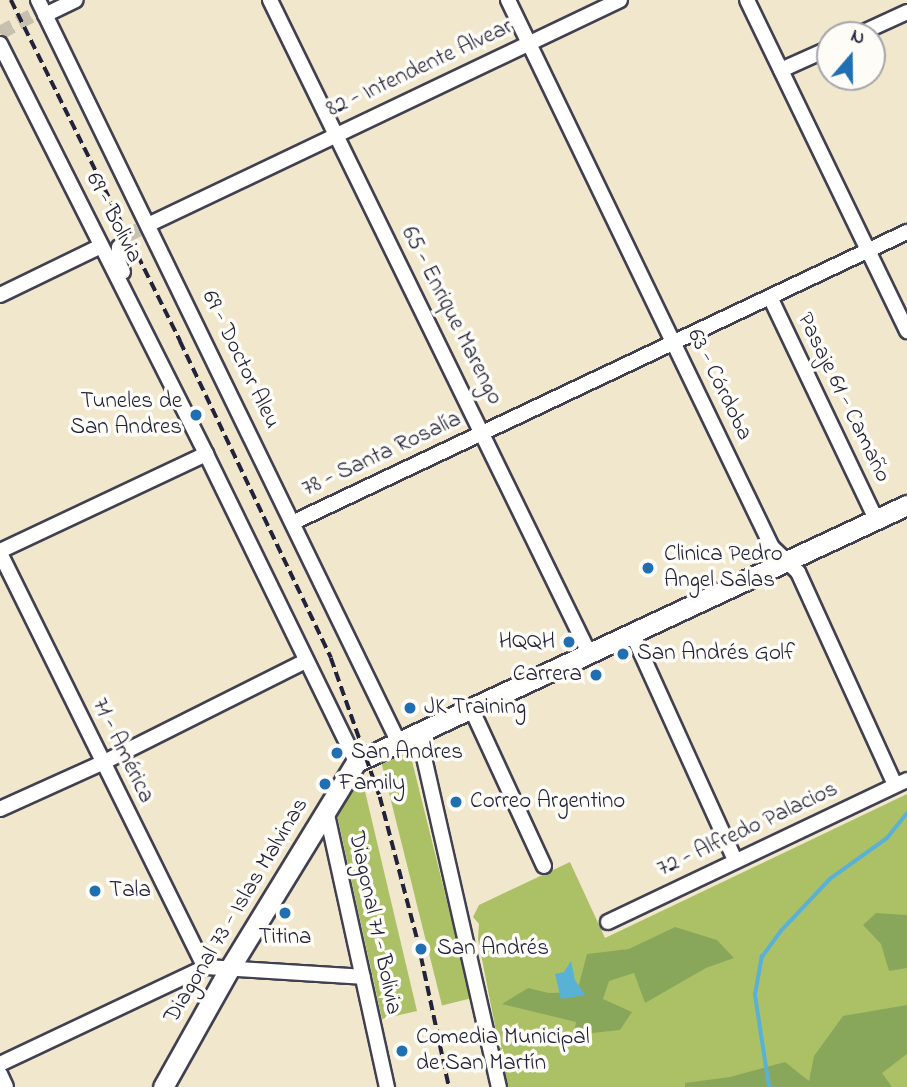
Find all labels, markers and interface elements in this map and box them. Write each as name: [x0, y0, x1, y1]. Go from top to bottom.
street label: 82 - Intendente Alvear: [323, 14, 517, 124]
north arrow: [816, 21, 886, 91]
text: N: [847, 23, 868, 53]
street label: 69 - Bolivia: [79, 168, 147, 268]
street label: 65 - Enrique Marengo: [394, 222, 508, 410]
street label: 69 - Doctor Aleu: [195, 286, 285, 434]
street label: Pasaje 61 - Camaño: [790, 309, 896, 487]
street label: 63 - Córdoba: [680, 325, 758, 445]
place label: Tuneles de San Andres: [70, 388, 182, 442]
street label: 78 - Santa Rosalía: [298, 406, 466, 504]
marker: Tuneles de San Andres: [188, 407, 204, 423]
place label: Clinica Pedro Angel Salas: [664, 541, 783, 595]
marker: Clinica Pedro Angel Salas: [638, 558, 658, 578]
place label: HQQH: [499, 628, 555, 656]
marker: HQQH: [561, 634, 577, 650]
place label: San Andrés Golf: [637, 640, 795, 668]
marker: San Andrés Golf: [615, 646, 631, 662]
place label: Carrera: [513, 661, 582, 689]
marker: Carrera: [588, 667, 604, 683]
street label: 71 - América: [85, 694, 159, 808]
place label: JK Training: [424, 694, 526, 722]
marker: JK Training: [402, 700, 418, 716]
place label: San Andres: [351, 739, 463, 767]
marker: San Andres: [329, 745, 345, 761]
place label: Family: [339, 770, 405, 798]
marker: Family: [317, 776, 333, 792]
street label: 72 - Alfredo Palacios: [653, 776, 843, 884]
place label: Correo Argentino: [470, 788, 625, 816]
street label: Diagonal 73 - Islas Malvinas: [159, 793, 315, 1029]
marker: Correo Argentino: [448, 794, 464, 810]
street label: Diagonal 71 - Bolivia: [341, 829, 407, 1017]
place label: Tala: [109, 877, 151, 905]
marker: Tala: [87, 883, 103, 899]
marker: Titina: [277, 905, 293, 921]
place label: Titina: [259, 924, 311, 952]
place label: San Andrés: [437, 935, 549, 963]
marker: San Andrés: [411, 939, 431, 959]
place label: Comedia Municipal de San Martín: [416, 1024, 590, 1078]
marker: Comedia Municipal de San Martín: [394, 1043, 410, 1059]

